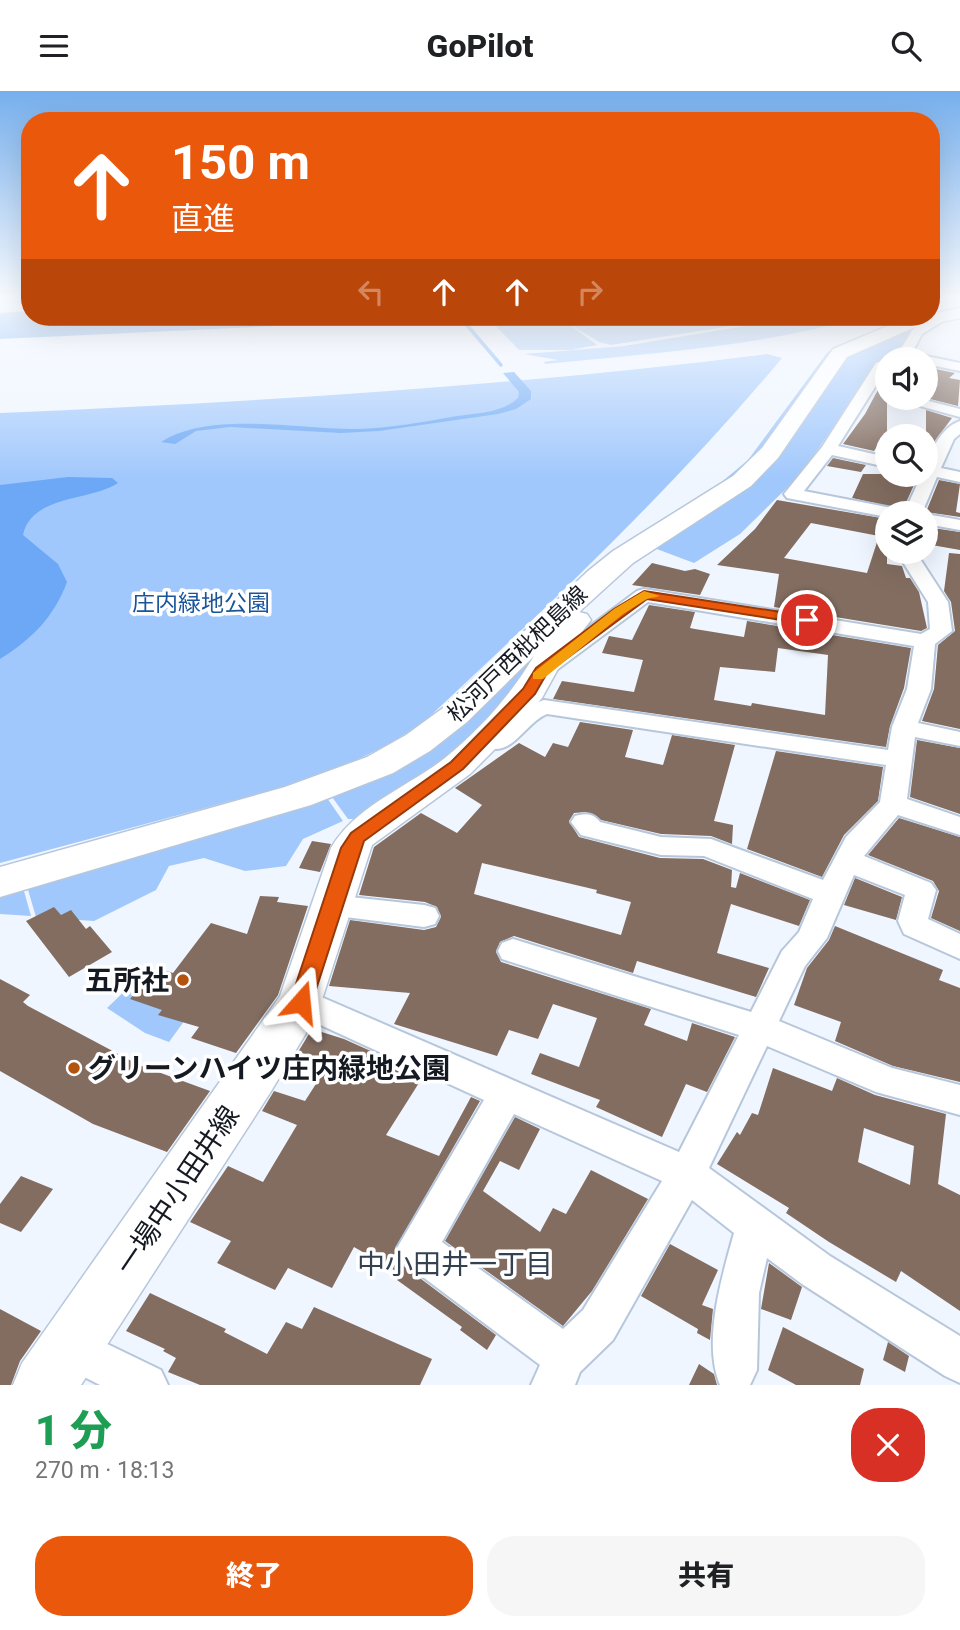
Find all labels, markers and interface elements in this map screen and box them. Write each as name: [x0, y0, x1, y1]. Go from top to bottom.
icon: menu: [35, 27, 73, 65]
text: GoPilot: [427, 27, 533, 65]
icon: search: [887, 27, 925, 65]
text: 150 m: [171, 134, 310, 191]
icon: ahead: [56, 140, 147, 231]
text: 直進: [171, 200, 235, 238]
icon: left: [352, 273, 390, 311]
icon: ahead: [425, 273, 463, 311]
icon: ahead: [498, 273, 536, 311]
icon: right: [571, 273, 609, 311]
map controls: [875, 347, 938, 564]
button: sound: [875, 347, 938, 410]
button: search: [875, 424, 938, 487]
button: layers: [875, 501, 938, 564]
street label: 松河戸西枇杷島線: [442, 581, 593, 728]
park label: 庄内緑地公園: [132, 590, 270, 617]
pin: [777, 590, 837, 650]
icon: arrive: [788, 601, 826, 639]
place label: 五所社: [85, 964, 169, 997]
position arrow: [264, 965, 338, 1039]
marker: 五所社: [175, 972, 191, 988]
place label: グリーンハイツ庄内緑地公園: [88, 1052, 450, 1085]
marker: グリーンハイツ庄内緑地公園: [66, 1060, 82, 1076]
street label: 一場中小田井線: [109, 1100, 246, 1281]
district label: 中小田井一丁目: [357, 1248, 553, 1281]
text: 1 分: [35, 1406, 112, 1455]
button: close: [851, 1408, 925, 1482]
text: 270 m · 18:13: [35, 1457, 174, 1484]
button: 終了: [35, 1536, 473, 1616]
button: 共有: [487, 1536, 925, 1616]

